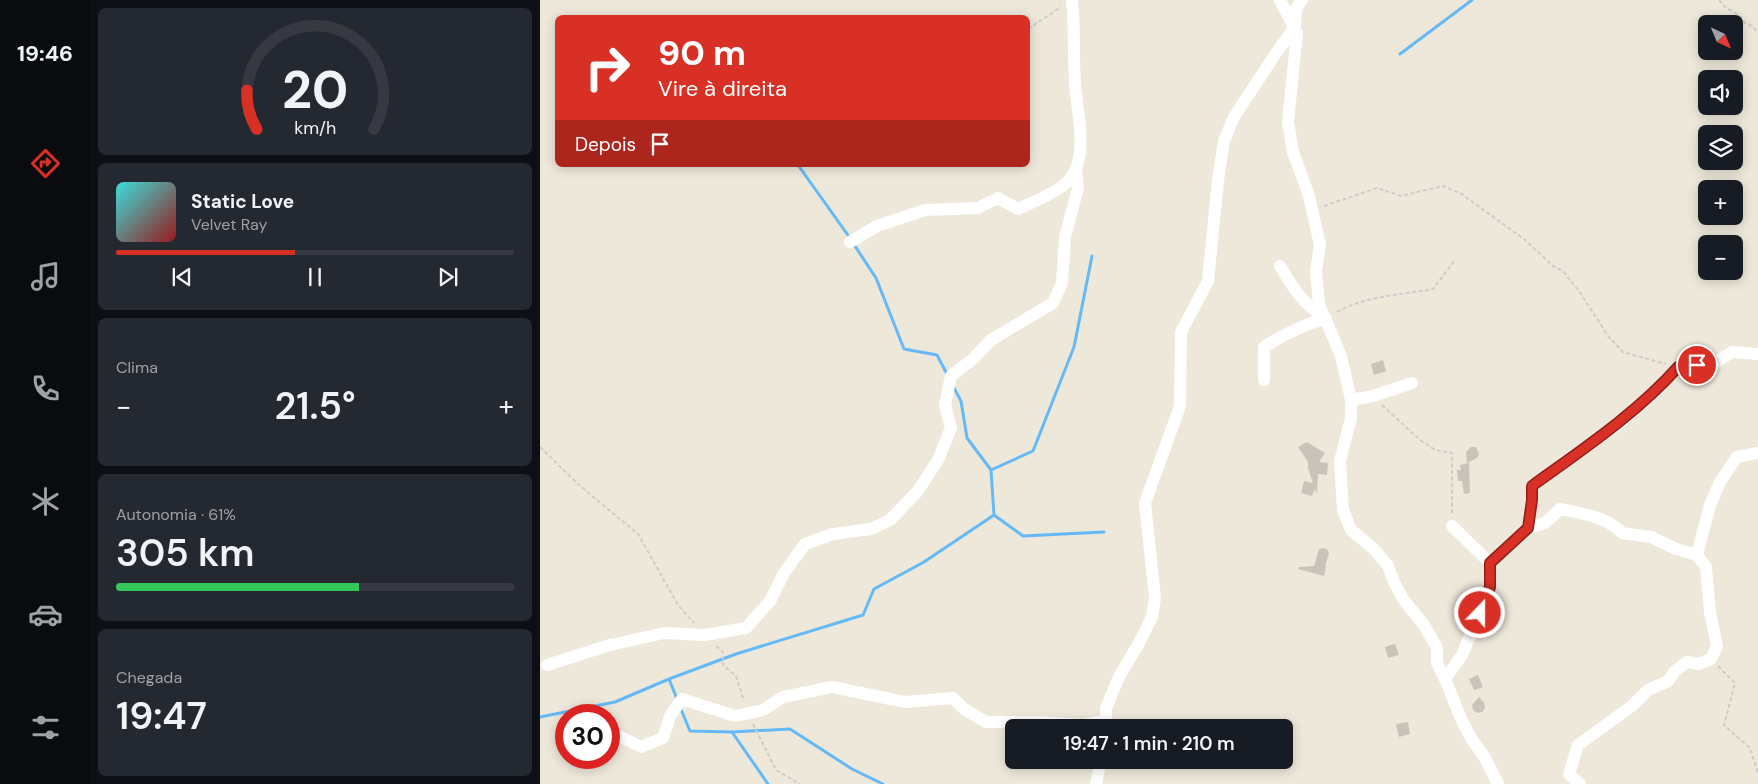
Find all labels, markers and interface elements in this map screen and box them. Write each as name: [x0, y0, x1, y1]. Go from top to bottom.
north arrow: [1698, 15, 1742, 60]
map controls: [1698, 15, 1743, 280]
text: 90 m: [658, 30, 746, 76]
icon: right: [575, 35, 640, 100]
text: 19:46: [17, 39, 73, 68]
text: 20: [282, 56, 348, 124]
button: sound: [1698, 70, 1743, 115]
text: Vire à direita: [658, 74, 787, 103]
text: km/h: [294, 116, 336, 140]
button: layers: [1698, 125, 1743, 170]
icon: arrive: [646, 130, 674, 158]
text: Depois: [575, 132, 636, 157]
icon: directions: [28, 146, 63, 181]
button: +: [1698, 180, 1743, 225]
text: Static Love: [191, 189, 294, 214]
text: Velvet Ray: [191, 214, 267, 235]
button: −: [1698, 235, 1743, 280]
icon: music: [28, 259, 63, 294]
icon: previous: [168, 263, 196, 291]
icon: pause: [301, 263, 329, 291]
icon: next: [434, 263, 462, 291]
pin: [1676, 344, 1718, 386]
icon: arrive: [1683, 351, 1711, 379]
text: Clima: [116, 357, 158, 378]
icon: phone: [28, 371, 63, 406]
text: 21.5°: [274, 381, 356, 431]
text: −: [116, 388, 131, 425]
text: +: [499, 388, 514, 425]
icon: climate: [28, 484, 63, 519]
text: Autonomia · 61%: [116, 504, 236, 525]
text: 305 km: [116, 528, 254, 578]
position arrow: [1453, 586, 1505, 638]
icon: car: [28, 597, 63, 632]
text: Chegada: [116, 667, 182, 688]
text: 19:47: [116, 691, 207, 741]
speed limit sign: 30: [555, 704, 620, 769]
icon: filters: [28, 710, 63, 745]
text: 19:47 · 1 min · 210 m: [1063, 731, 1235, 756]

